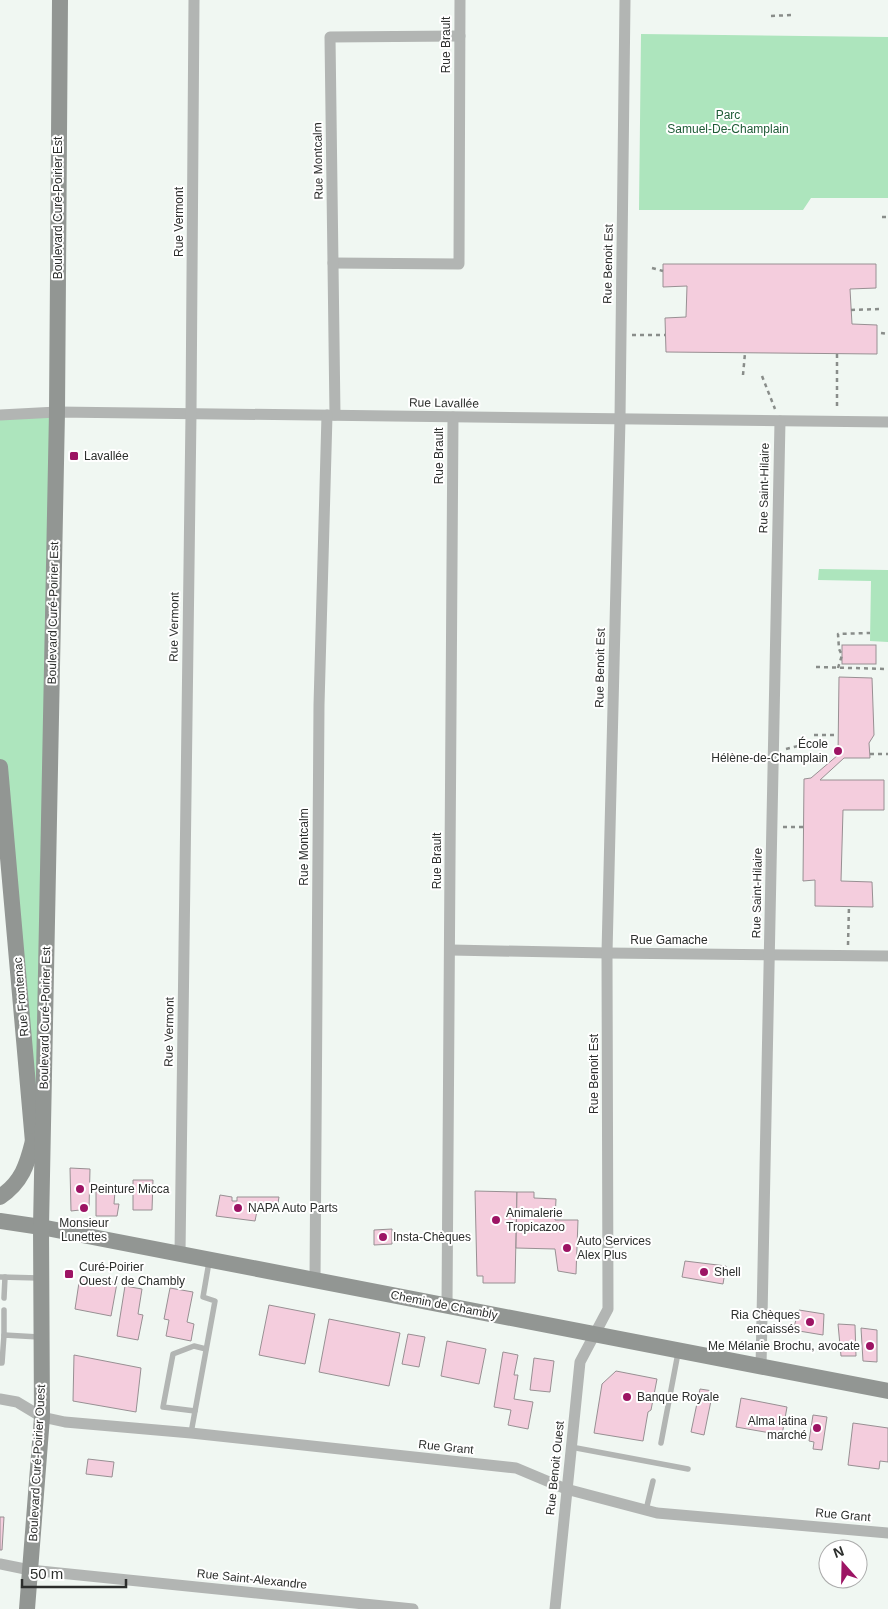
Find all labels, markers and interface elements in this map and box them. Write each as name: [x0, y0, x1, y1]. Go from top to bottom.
street label: Rue Brault: [439, 16, 453, 73]
park label: Parc Samuel-De-Champlain: [667, 108, 789, 136]
street label: Rue Montcalm: [310, 122, 326, 200]
street label: Boulevard Curé-Poirier Est: [51, 136, 65, 279]
street label: Rue Vermont: [172, 186, 186, 257]
street label: Rue Benoit Est: [600, 223, 616, 304]
street label: Rue Lavallée: [409, 395, 479, 411]
street label: Rue Brault: [432, 427, 446, 484]
street label: Rue Saint-Hilaire: [756, 442, 772, 533]
place label: Lavallée: [84, 449, 129, 463]
marker: Lavallée: [68, 450, 80, 462]
street label: Boulevard Curé-Poirier Est: [45, 541, 61, 684]
street label: Rue Vermont: [166, 591, 182, 662]
street label: Rue Benoit Est: [592, 627, 608, 708]
place label: École Hélène-de-Champlain: [711, 736, 828, 765]
marker: École Hélène-de-Champlain: [832, 745, 844, 757]
street label: Rue Montcalm: [297, 808, 311, 886]
street label: Rue Brault: [430, 832, 444, 889]
street label: Rue Saint-Hilaire: [749, 847, 765, 938]
street label: Rue Gamache: [630, 933, 708, 947]
street label: Boulevard Curé-Poirier Est: [37, 946, 53, 1089]
street label: Rue Frontenac: [11, 957, 31, 1037]
street label: Rue Vermont: [161, 996, 177, 1067]
street label: Rue Benoit Est: [587, 1033, 601, 1114]
place label: Peinture Micca: [90, 1182, 170, 1196]
marker: Peinture Micca: [74, 1183, 86, 1195]
place label: NAPA Auto Parts: [248, 1201, 338, 1215]
marker: Monsieur Lunettes: [78, 1202, 90, 1214]
marker: NAPA Auto Parts: [232, 1202, 244, 1214]
place label: Animalerie Tropicazoo: [506, 1206, 565, 1234]
marker: Animalerie Tropicazoo: [490, 1214, 502, 1226]
place label: Monsieur Lunettes: [59, 1216, 109, 1244]
place label: Insta-Chèques: [393, 1230, 471, 1244]
marker: Insta-Chèques: [377, 1231, 389, 1243]
place label: Auto Services Alex Plus: [577, 1234, 651, 1262]
marker: Auto Services Alex Plus: [561, 1242, 573, 1254]
place label: Curé-Poirier Ouest / de Chambly: [79, 1260, 185, 1288]
place label: Shell: [714, 1265, 741, 1279]
marker: Shell: [698, 1266, 710, 1278]
marker: Curé-Poirier Ouest / de Chambly: [63, 1268, 75, 1280]
street label: Chemin de Chambly: [389, 1288, 499, 1322]
place label: Ria Chèques encaissés: [731, 1308, 800, 1336]
marker: Ria Chèques encaissés: [804, 1316, 816, 1328]
place label: Me Mélanie Brochu, avocate: [708, 1339, 860, 1353]
marker: Me Mélanie Brochu, avocate: [864, 1340, 876, 1352]
street label: Boulevard Curé-Poirier Ouest: [26, 1383, 48, 1542]
place label: Banque Royale: [637, 1390, 719, 1404]
marker: Banque Royale: [621, 1391, 633, 1403]
place label: Alma latina marché: [748, 1414, 807, 1442]
street label: Rue Benoit Ouest: [543, 1420, 567, 1516]
marker: Alma latina marché: [811, 1422, 823, 1434]
street label: Rue Grant: [418, 1437, 475, 1457]
street label: Rue Grant: [815, 1506, 872, 1524]
north arrow: [818, 1539, 868, 1589]
text: N: [831, 1543, 846, 1561]
scale bar: [22, 1556, 126, 1588]
text: 50 m: [30, 1565, 63, 1582]
street label: Rue Saint-Alexandre: [196, 1566, 308, 1592]

